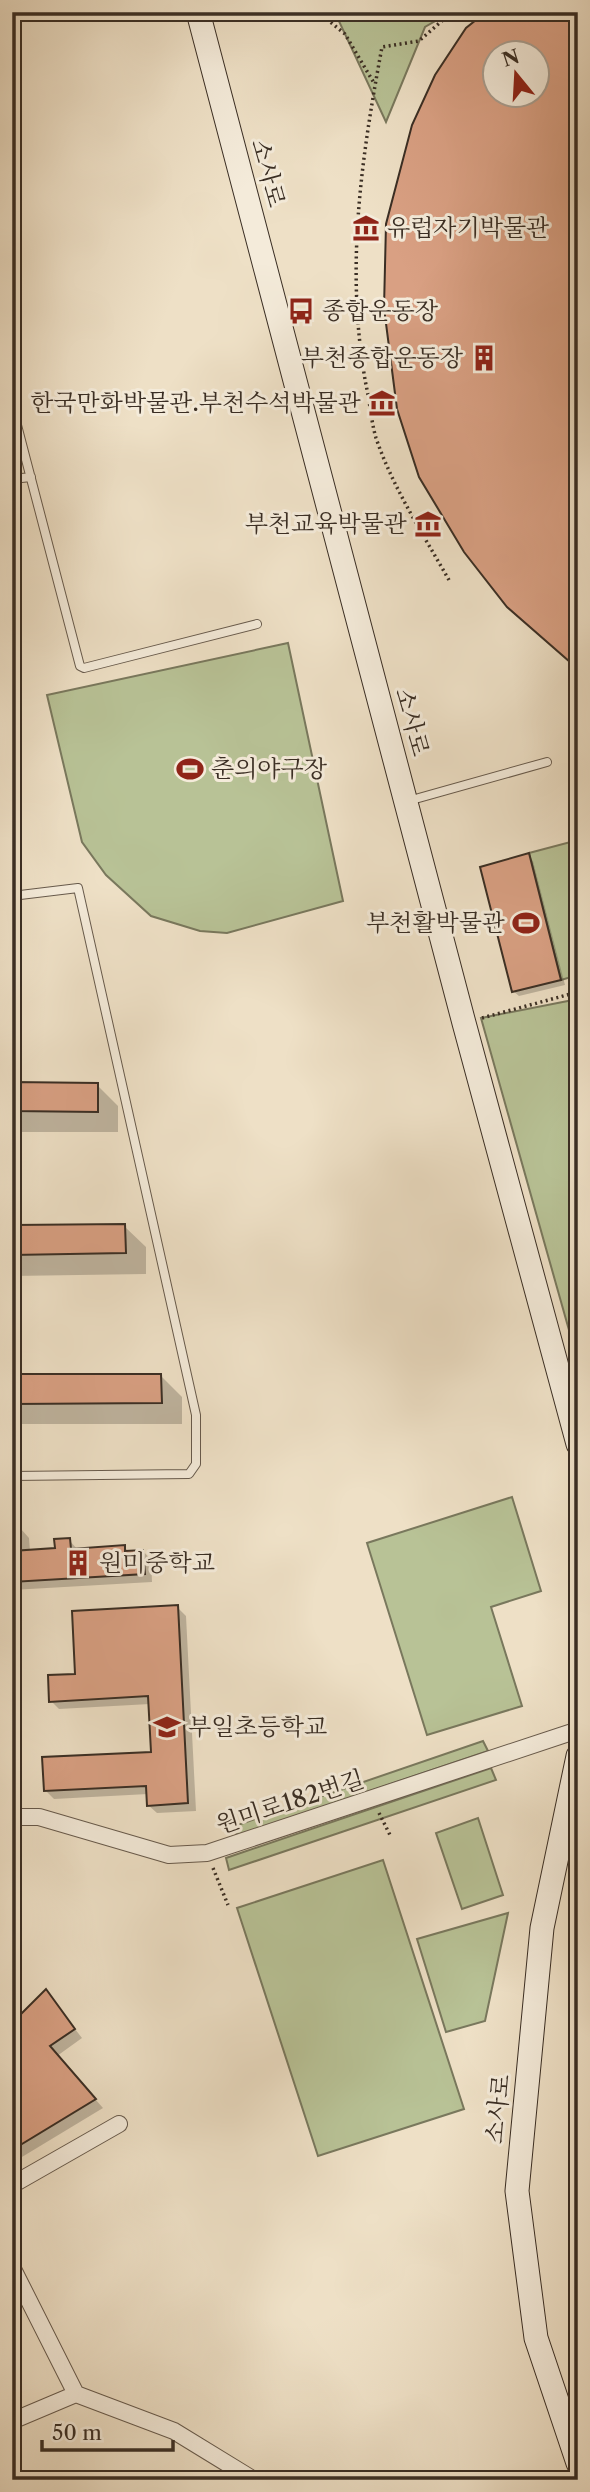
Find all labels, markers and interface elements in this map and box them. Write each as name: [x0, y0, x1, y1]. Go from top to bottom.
north arrow: [482, 38, 552, 108]
text: N: [499, 45, 522, 72]
street label: 소사로: [245, 136, 291, 210]
museum icon: 유럽자기박물관: [351, 213, 381, 243]
place label: 유럽자기박물관: [387, 213, 549, 242]
bus stop icon: 종합운동장: [286, 296, 316, 326]
place label: 종합운동장: [322, 296, 439, 325]
place label: 부천종합운동장: [301, 343, 464, 372]
building icon: 부천종합운동장: [469, 343, 499, 373]
place label: 한국만화박물관.부천수석박물관: [30, 388, 361, 417]
museum icon: 한국만화박물관.부천수석박물관: [367, 388, 397, 418]
place label: 부천교육박물관: [245, 509, 407, 538]
museum icon: 부천교육박물관: [413, 509, 443, 539]
street label: 소사로: [389, 685, 435, 759]
sports icon: 춘의야구장: [175, 754, 205, 784]
place label: 춘의야구장: [211, 754, 328, 783]
place label: 부천활박물관: [366, 908, 505, 937]
sports icon: 부천활박물관: [511, 908, 541, 938]
building icon: 원미중학교: [63, 1548, 93, 1578]
place label: 원미중학교: [99, 1548, 215, 1577]
school or university icon: 부일초등학교: [152, 1712, 182, 1742]
place label: 부일초등학교: [188, 1712, 327, 1741]
street label: 원미로182번길: [212, 1764, 368, 1839]
street label: 소사로: [479, 2073, 516, 2145]
scale bar: [42, 2408, 173, 2452]
text: 50 m: [52, 2420, 102, 2445]

